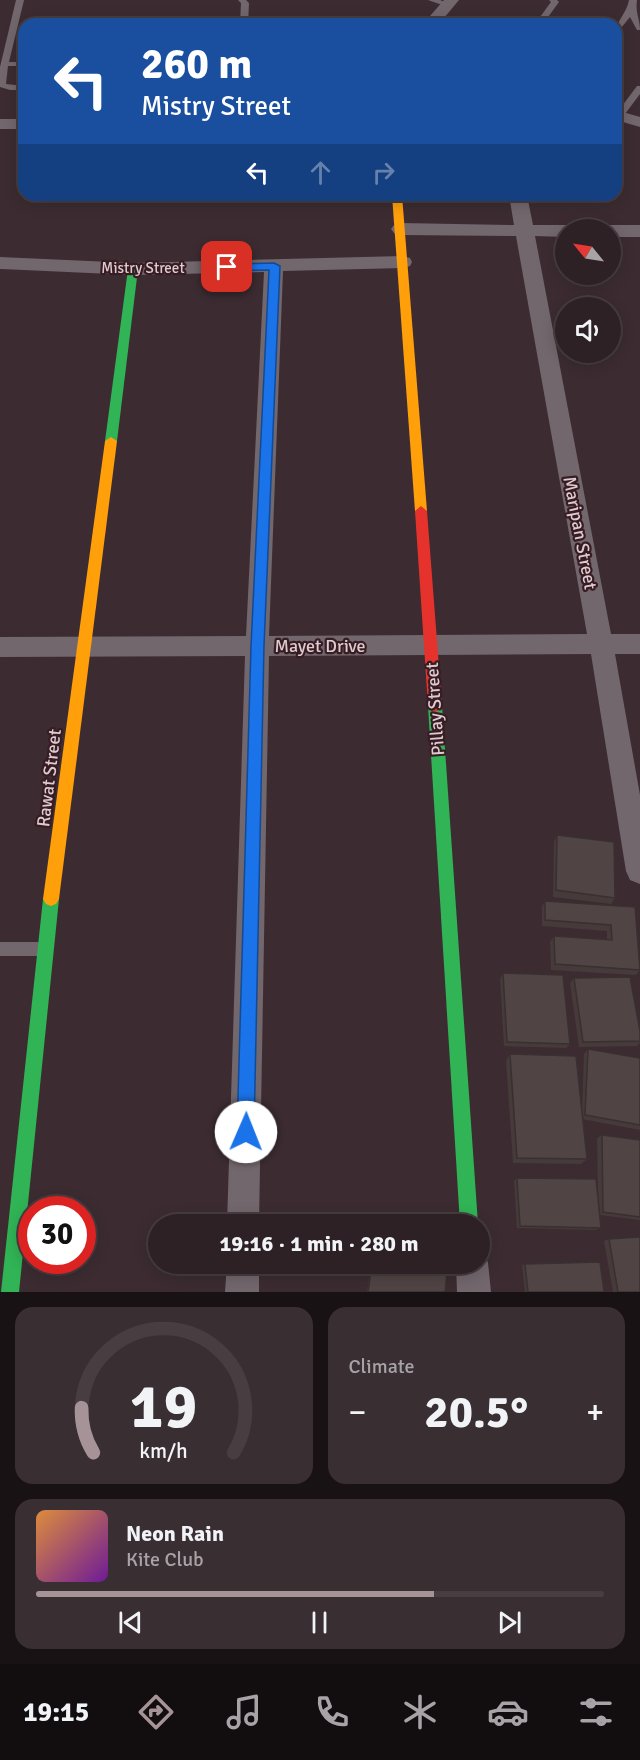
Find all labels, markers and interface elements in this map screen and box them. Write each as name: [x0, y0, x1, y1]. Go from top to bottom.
text: 260 m: [141, 39, 252, 90]
icon: left: [42, 42, 120, 120]
text: Mistry Street: [141, 90, 291, 123]
icon: left: [241, 156, 274, 189]
icon: ahead: [304, 156, 337, 189]
icon: right: [367, 156, 400, 189]
north arrow: [555, 219, 621, 285]
map controls: [555, 219, 621, 363]
pin: [201, 241, 252, 292]
icon: arrive: [210, 250, 243, 283]
street label: Mistry Street: [101, 259, 185, 277]
button: sound: [555, 297, 621, 363]
street label: Maripan Street: [558, 475, 602, 591]
street label: Mayet Drive: [274, 635, 366, 657]
street label: Pillay Street: [421, 662, 449, 756]
street label: Rawat Street: [32, 728, 66, 828]
position arrow: [214, 1100, 278, 1164]
speed limit sign: 30: [18, 1196, 96, 1274]
text: 19:16 · 1 min · 280 m: [219, 1230, 419, 1257]
text: Climate: [349, 1354, 414, 1379]
text: 19: [130, 1368, 197, 1445]
text: 20.5°: [424, 1385, 528, 1440]
text: −: [349, 1392, 366, 1433]
text: +: [586, 1392, 604, 1433]
text: km/h: [139, 1438, 188, 1464]
text: Neon Rain: [126, 1520, 224, 1547]
text: Kite Club: [126, 1547, 204, 1572]
icon: previous: [114, 1606, 147, 1639]
icon: pause: [303, 1606, 336, 1639]
icon: next: [493, 1606, 526, 1639]
icon: directions: [135, 1691, 177, 1733]
icon: music: [223, 1691, 265, 1733]
icon: phone: [311, 1691, 353, 1733]
icon: climate: [399, 1691, 441, 1733]
icon: car: [487, 1691, 529, 1733]
icon: filters: [575, 1691, 617, 1733]
text: 19:15: [23, 1696, 89, 1729]

